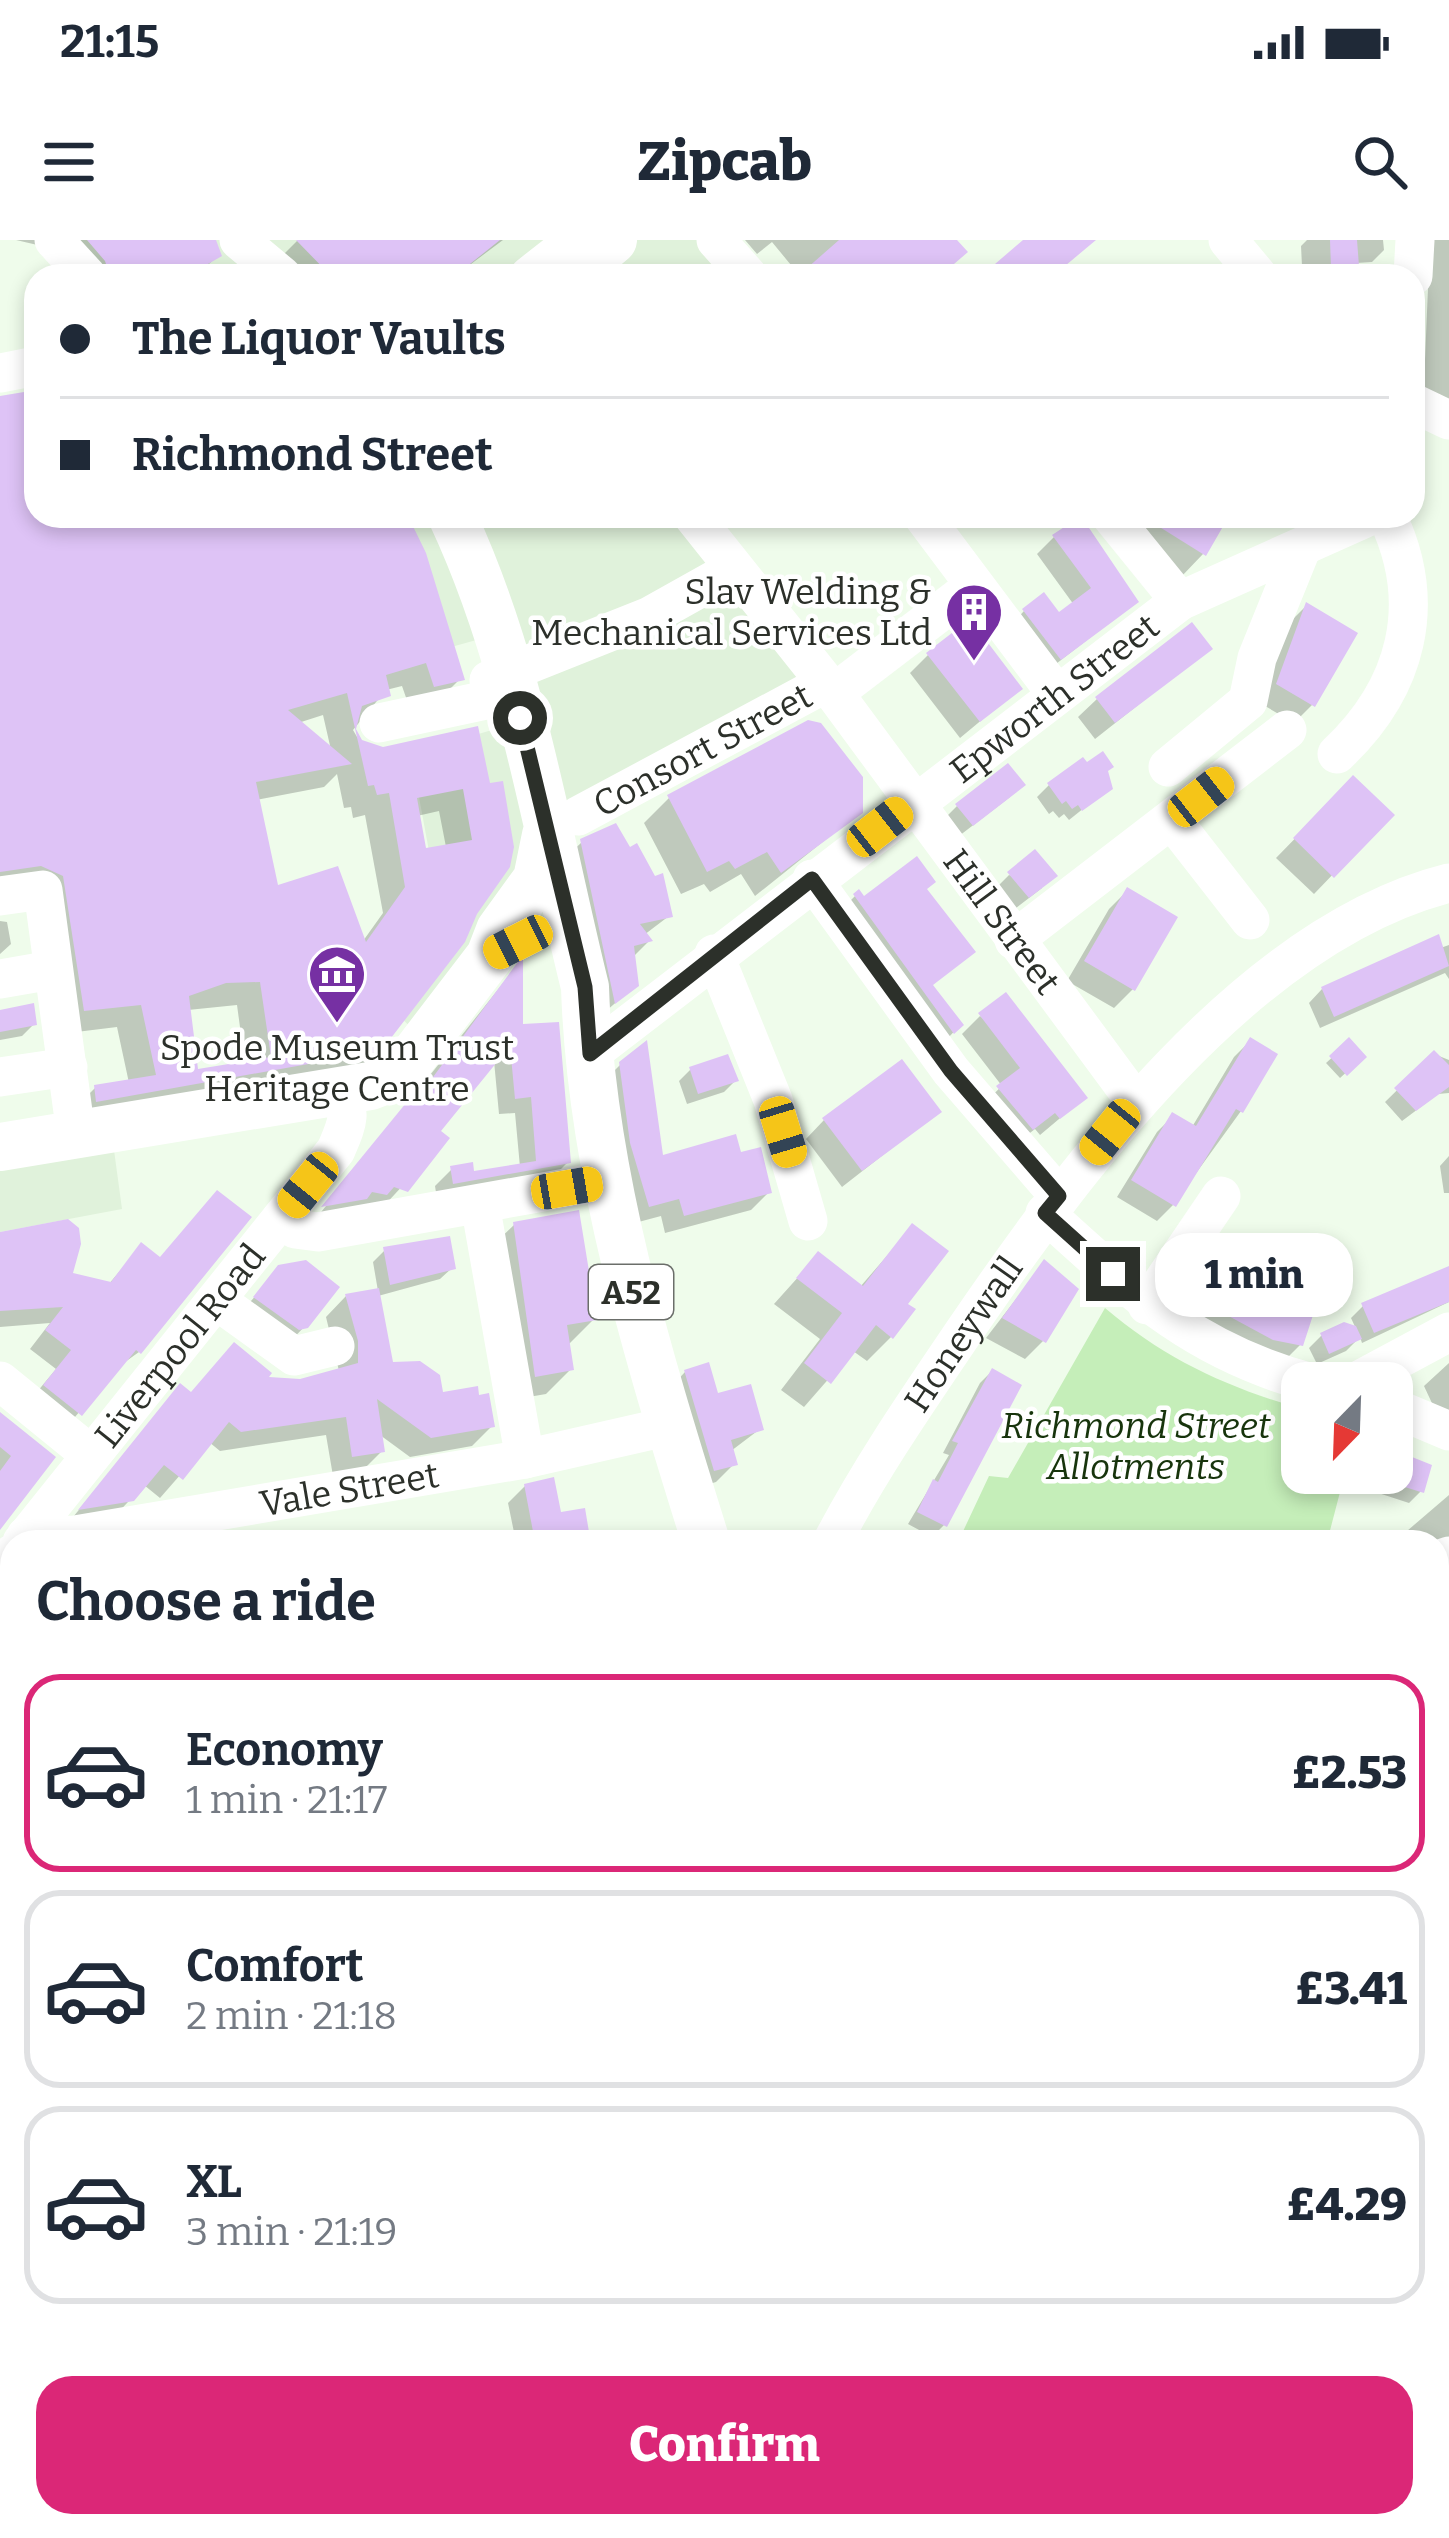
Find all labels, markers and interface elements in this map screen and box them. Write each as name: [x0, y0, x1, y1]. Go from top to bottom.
text: 21:15: [60, 15, 159, 69]
icon: menu: [36, 129, 102, 195]
icon: search: [1347, 129, 1413, 195]
text: Zipcab: [637, 130, 812, 194]
text: The Liquor Vaults: [132, 312, 506, 366]
text: Richmond Street: [132, 428, 493, 482]
place label: Slav Welding & Mechanical Services Ltd: [531, 570, 932, 655]
building icon: Slav Welding & Mechanical Services Ltd: [943, 581, 1005, 663]
street label: Epworth Street: [941, 604, 1168, 793]
street label: Consort Street: [586, 674, 820, 827]
route start: [493, 691, 547, 745]
car: [1162, 761, 1240, 833]
car: [841, 791, 919, 863]
street label: Hill Street: [934, 841, 1070, 1003]
car: [478, 910, 558, 974]
museum icon: Spode Museum Trust Heritage Centre: [306, 943, 368, 1025]
place label: Spode Museum Trust Heritage Centre: [160, 1026, 514, 1111]
car: [755, 1092, 811, 1172]
car: [1073, 1093, 1147, 1171]
car: [271, 1146, 345, 1224]
car: [528, 1164, 606, 1212]
callout: 1 min: [1155, 1232, 1353, 1316]
street label: Liverpool Road: [86, 1235, 275, 1456]
route end: [1086, 1247, 1140, 1301]
street label: Honeywall: [895, 1248, 1032, 1421]
text: 1 min: [1204, 1252, 1304, 1298]
road number: A52: [589, 1265, 673, 1319]
north arrow: [1281, 1362, 1413, 1494]
map controls: [1281, 1362, 1413, 1494]
park label: Richmond Street Allotments: [1001, 1404, 1272, 1489]
street label: Vale Street: [257, 1453, 442, 1526]
text: Choose a ride: [36, 1570, 376, 1634]
icon: car: [42, 1719, 150, 1827]
text: Economy: [186, 1723, 383, 1777]
text: £2.53: [1292, 1746, 1407, 1800]
text: 1 min · 21:17: [186, 1777, 387, 1823]
icon: car: [42, 1935, 150, 2043]
text: Comfort: [186, 1939, 364, 1993]
text: £3.41: [1295, 1962, 1407, 2016]
text: 2 min · 21:18: [186, 1993, 397, 2039]
icon: car: [42, 2151, 150, 2259]
text: XL: [186, 2155, 242, 2209]
text: £4.29: [1287, 2178, 1407, 2232]
text: 3 min · 21:19: [186, 2209, 397, 2255]
button: Confirm: [36, 2376, 1413, 2514]

